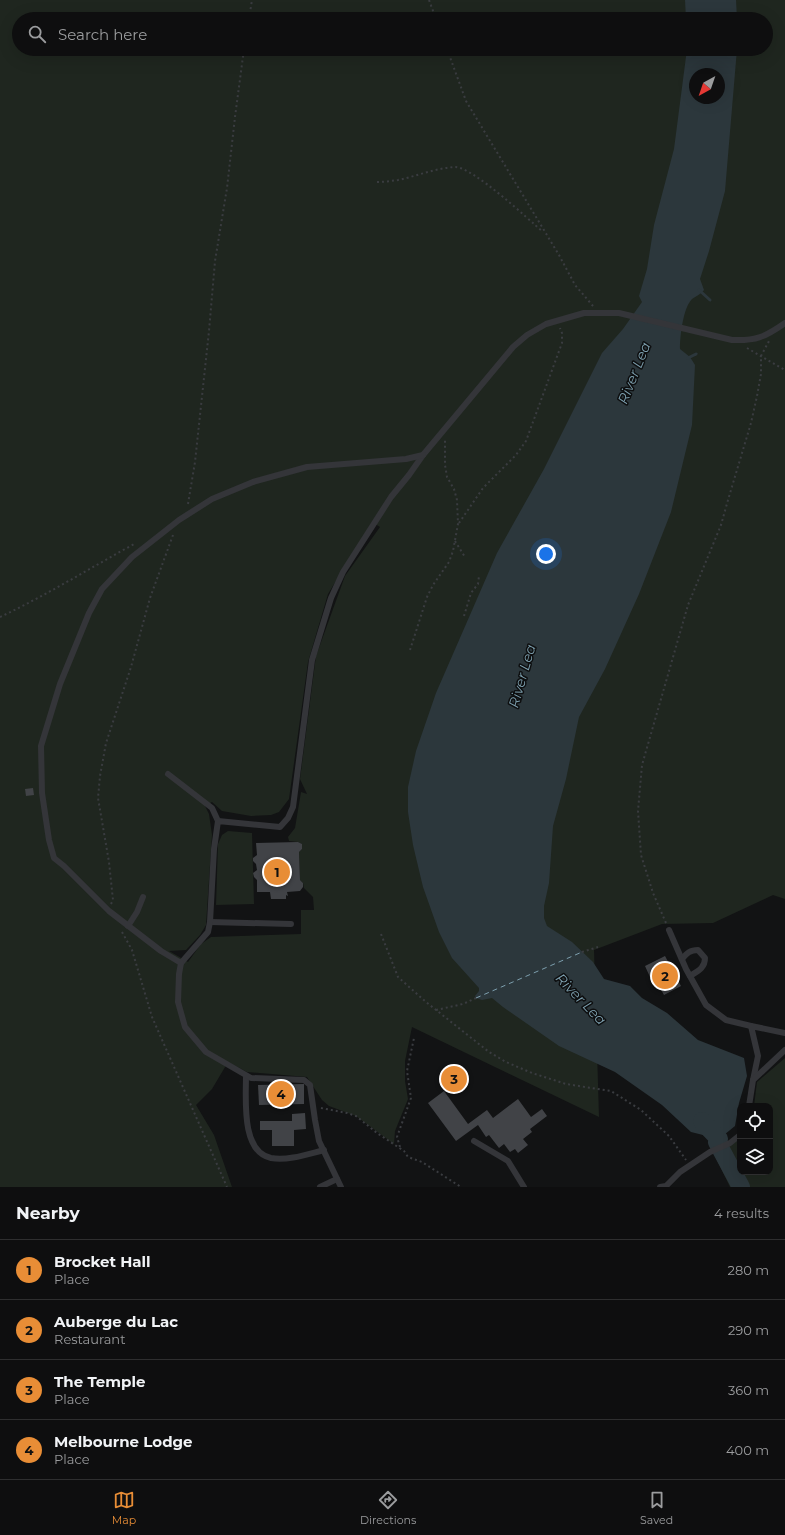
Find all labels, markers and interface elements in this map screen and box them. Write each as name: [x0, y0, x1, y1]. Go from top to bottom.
search box: [12, 12, 773, 56]
icon: search: [26, 23, 48, 45]
text: Search here: [58, 25, 147, 44]
north arrow: [689, 68, 725, 104]
water label: River Lea: [613, 339, 655, 407]
your location: [536, 544, 556, 564]
water label: River Lea: [504, 642, 540, 710]
pin: 1: [264, 857, 290, 887]
pin: 2: [652, 961, 678, 991]
water label: River Lea: [552, 969, 610, 1029]
pin: 3: [441, 1064, 467, 1094]
pin: 4: [268, 1079, 294, 1109]
map controls: [737, 1103, 773, 1175]
button: locate: [737, 1103, 773, 1139]
button: layers: [737, 1139, 773, 1175]
text: Nearby: [16, 1203, 80, 1223]
text: 4 results: [714, 1205, 769, 1221]
text: Brocket Hall: [54, 1252, 151, 1271]
text: 1: [26, 1262, 32, 1278]
text: 280 m: [728, 1262, 769, 1278]
text: Place: [54, 1271, 90, 1287]
text: Auberge du Lac: [54, 1312, 178, 1331]
text: 2: [25, 1322, 33, 1338]
text: 290 m: [728, 1322, 769, 1338]
text: Restaurant: [54, 1331, 125, 1347]
text: The Temple: [54, 1372, 145, 1391]
text: 3: [25, 1382, 33, 1398]
text: 360 m: [728, 1382, 769, 1398]
text: Place: [54, 1391, 90, 1407]
text: Melbourne Lodge: [54, 1432, 193, 1451]
text: 4: [25, 1442, 33, 1458]
text: 400 m: [726, 1442, 769, 1458]
text: Place: [54, 1451, 90, 1467]
tab: Map: [112, 1489, 136, 1527]
tab: Directions: [360, 1489, 416, 1527]
tab: Saved: [640, 1489, 673, 1527]

